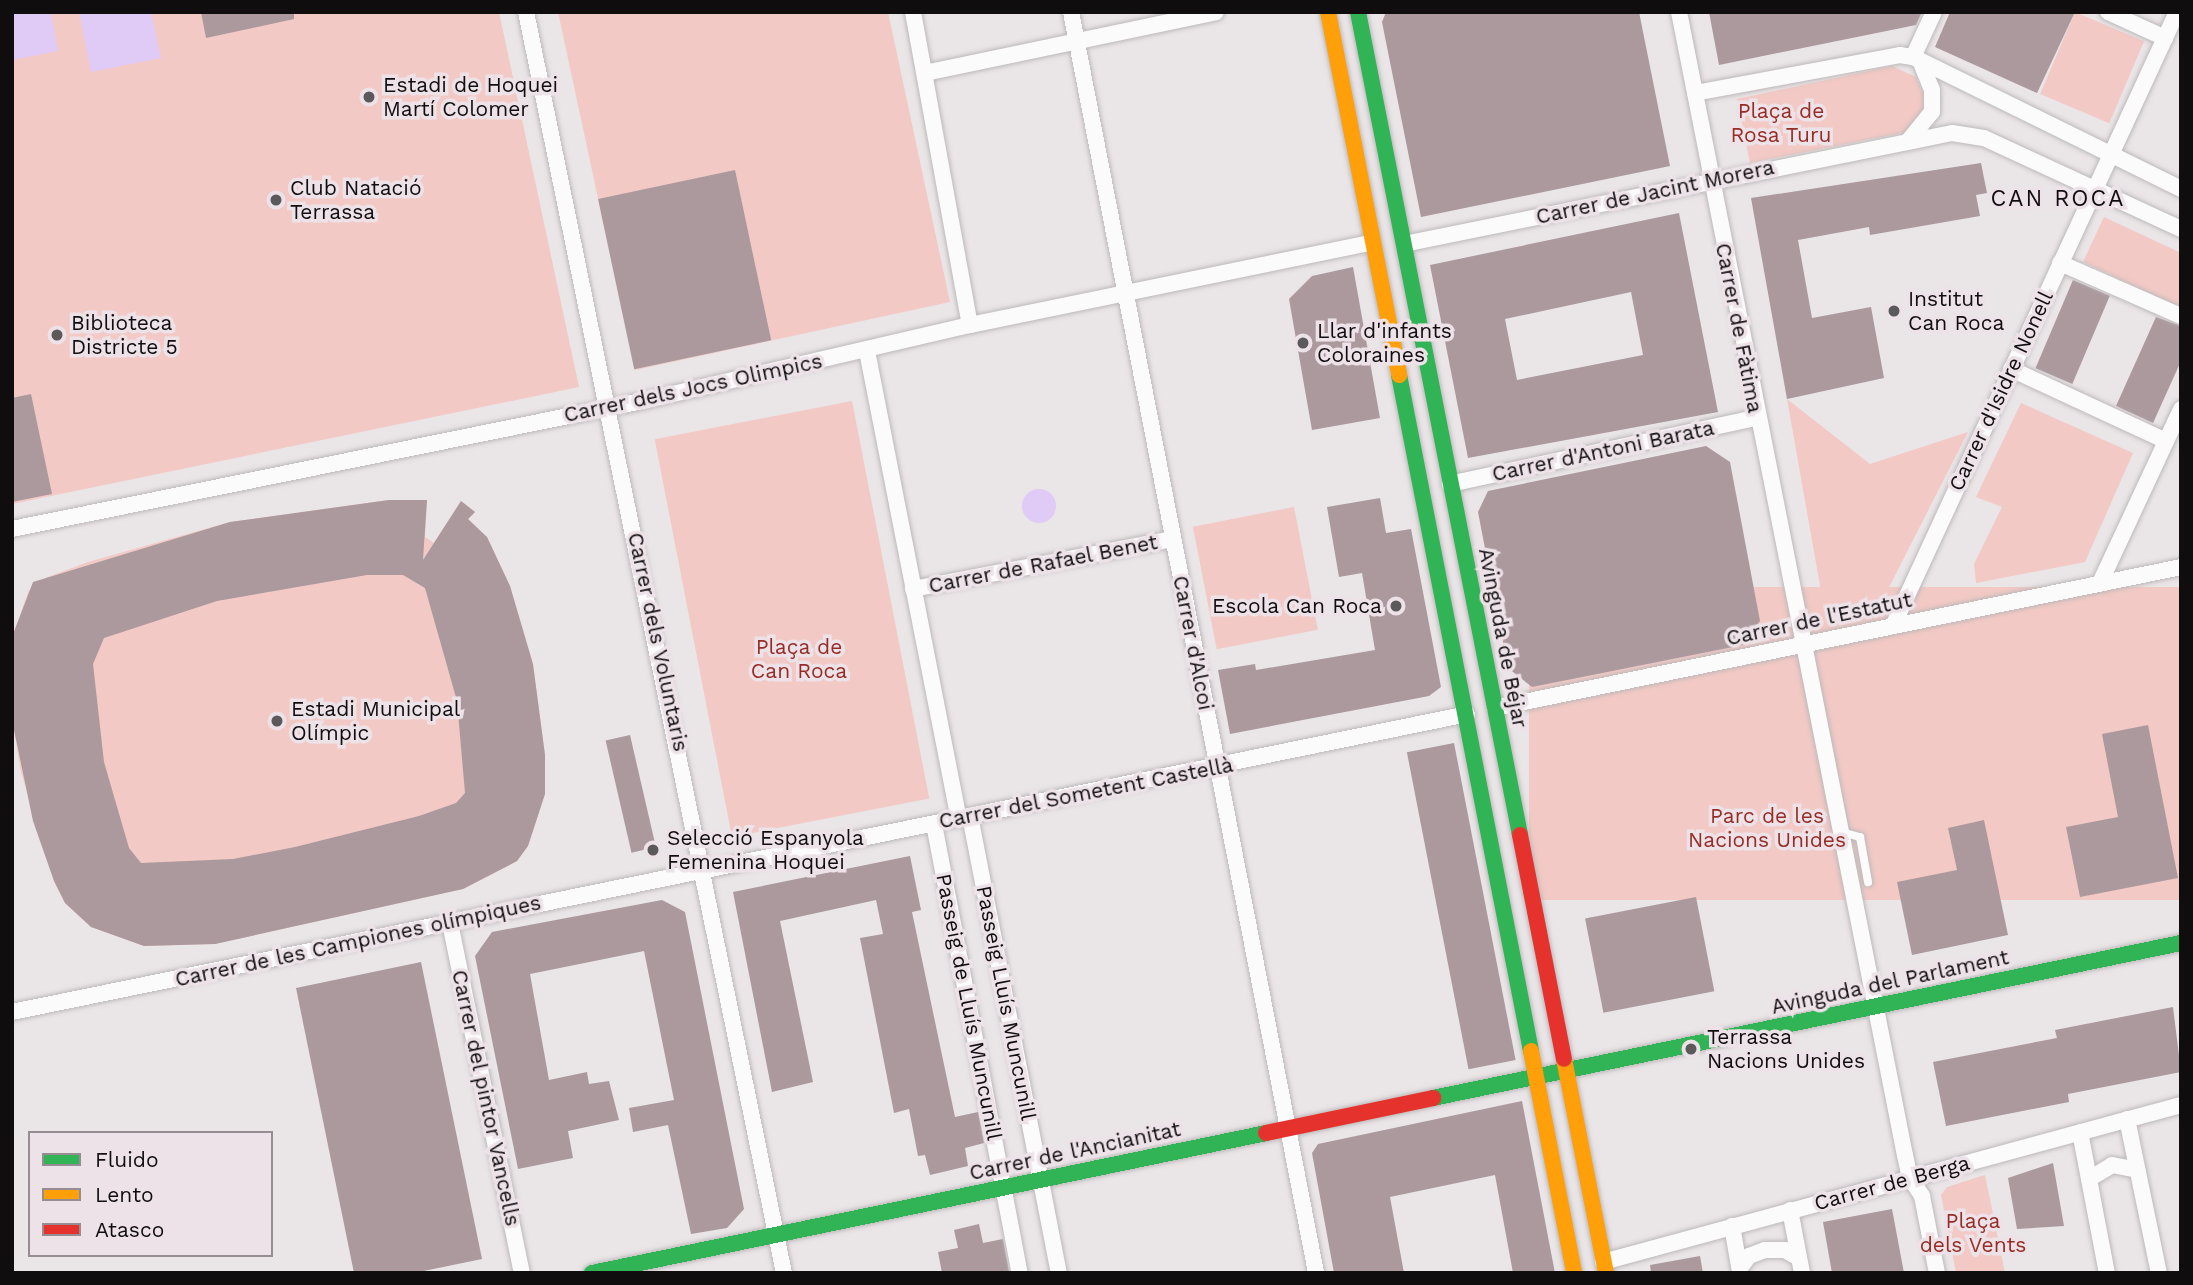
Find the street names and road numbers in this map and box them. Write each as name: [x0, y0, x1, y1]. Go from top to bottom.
street label: Carrer de Jacint Morera: [1533, 154, 1777, 230]
street label: Carrer de Fàtima: [1710, 241, 1768, 415]
street label: Carrer d'Isidre Nonell: [1943, 287, 2059, 495]
street label: Carrer dels Jocs Olimpics: [561, 348, 825, 428]
street label: Carrer d'Antoni Barata: [1489, 415, 1717, 487]
street label: Carrer de Rafael Benet: [926, 529, 1160, 599]
street label: Carrer dels Voluntaris: [622, 530, 694, 754]
street label: Avinguda de Béjar: [1473, 546, 1533, 730]
street label: Carrer d'Alcoi: [1168, 573, 1218, 713]
street label: Carrer de l'Estatut: [1724, 587, 1914, 651]
street label: Carrer del Sometent Castellà: [936, 752, 1236, 834]
street label: Passeig de Lluís Muncunill: [931, 872, 1007, 1142]
street label: Passeig Lluís Muncunill: [971, 884, 1041, 1122]
street label: Carrer de les Campiones olímpiques: [173, 890, 543, 992]
street label: Avinguda del Parlament: [1768, 944, 2012, 1020]
street label: Carrer del pintor Vancells: [446, 966, 526, 1230]
street label: Carrer de l'Ancianitat: [967, 1116, 1183, 1186]
street label: Carrer de Berga: [1811, 1150, 1973, 1216]

